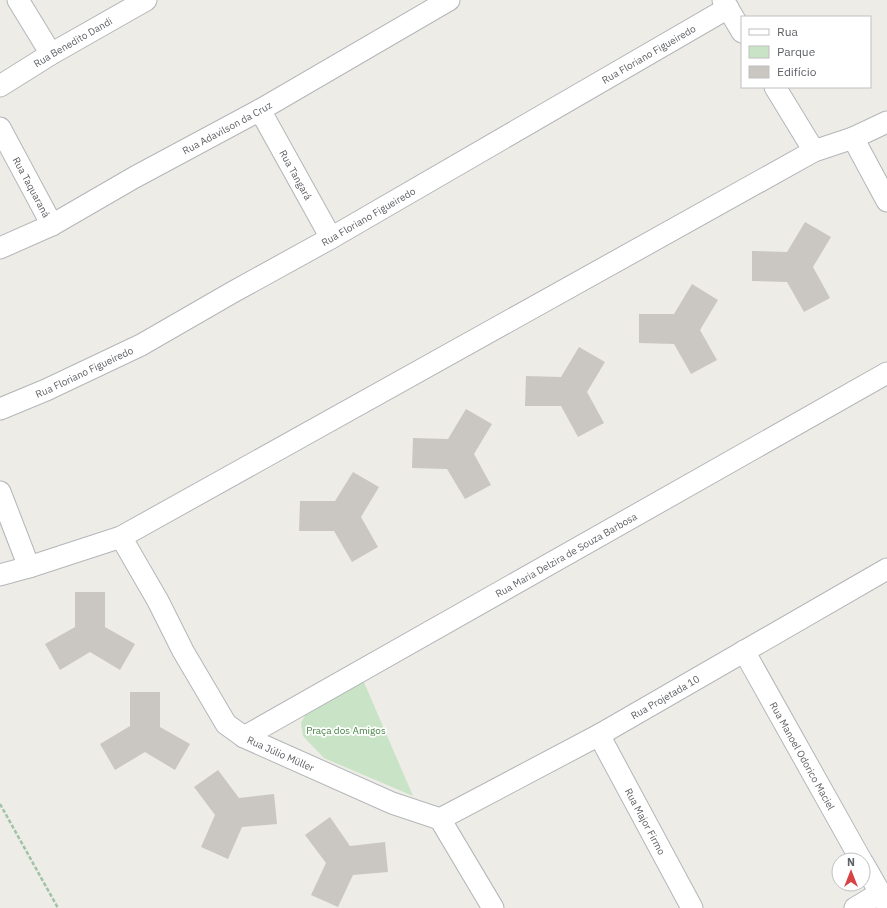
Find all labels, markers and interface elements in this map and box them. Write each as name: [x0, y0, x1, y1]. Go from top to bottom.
street label: Rua Benedito Dandi: [31, 14, 114, 70]
legend: [741, 16, 871, 88]
street label: Rua Floriano Figueiredo: [599, 21, 698, 86]
text: Rua: [777, 24, 798, 39]
text: Parque: [777, 44, 816, 59]
text: Edifício: [777, 64, 817, 79]
street label: Rua Adavilson da Cruz: [180, 98, 274, 157]
street label: Rua Tangará: [277, 147, 315, 203]
street label: Rua Taquaraná: [10, 154, 54, 220]
street label: Rua Floriano Figueiredo: [319, 184, 418, 249]
street label: Rua Floriano Figueiredo: [33, 343, 135, 400]
street label: Rua Maria Delzira de Souza Barbosa: [493, 509, 640, 600]
street label: Rua Projetada 10: [628, 672, 702, 722]
street label: Rua Manoel Odorico Maciel: [767, 699, 838, 812]
park label: Praça dos Amigos: [306, 724, 386, 737]
street label: Rua Júlio Müller: [245, 733, 317, 774]
street label: Rua Major Firmo: [622, 786, 669, 857]
north arrow: [831, 852, 871, 892]
text: N: [847, 855, 855, 869]

